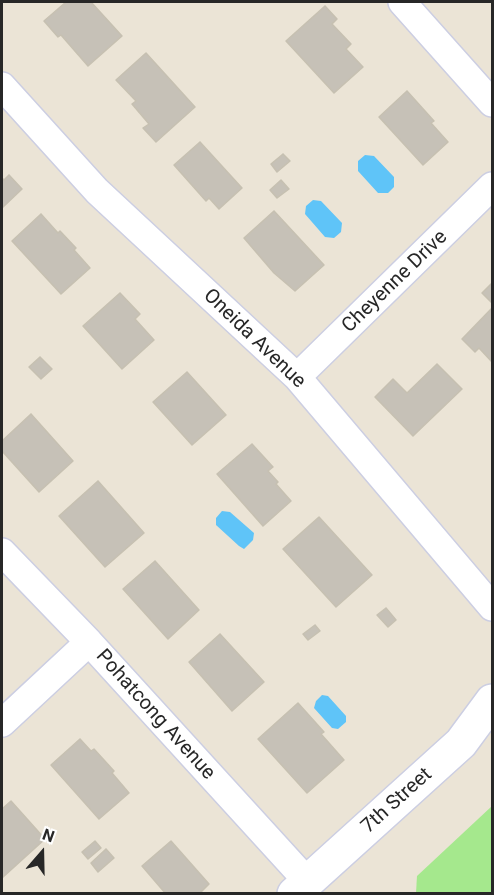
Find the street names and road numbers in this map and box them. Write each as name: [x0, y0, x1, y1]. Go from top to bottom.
street label: Cheyenne Drive: [337, 226, 453, 338]
street label: Oneida Avenue: [198, 284, 310, 394]
street label: Pohatcong Avenue: [90, 645, 220, 785]
street label: 7th Street: [357, 763, 437, 839]

